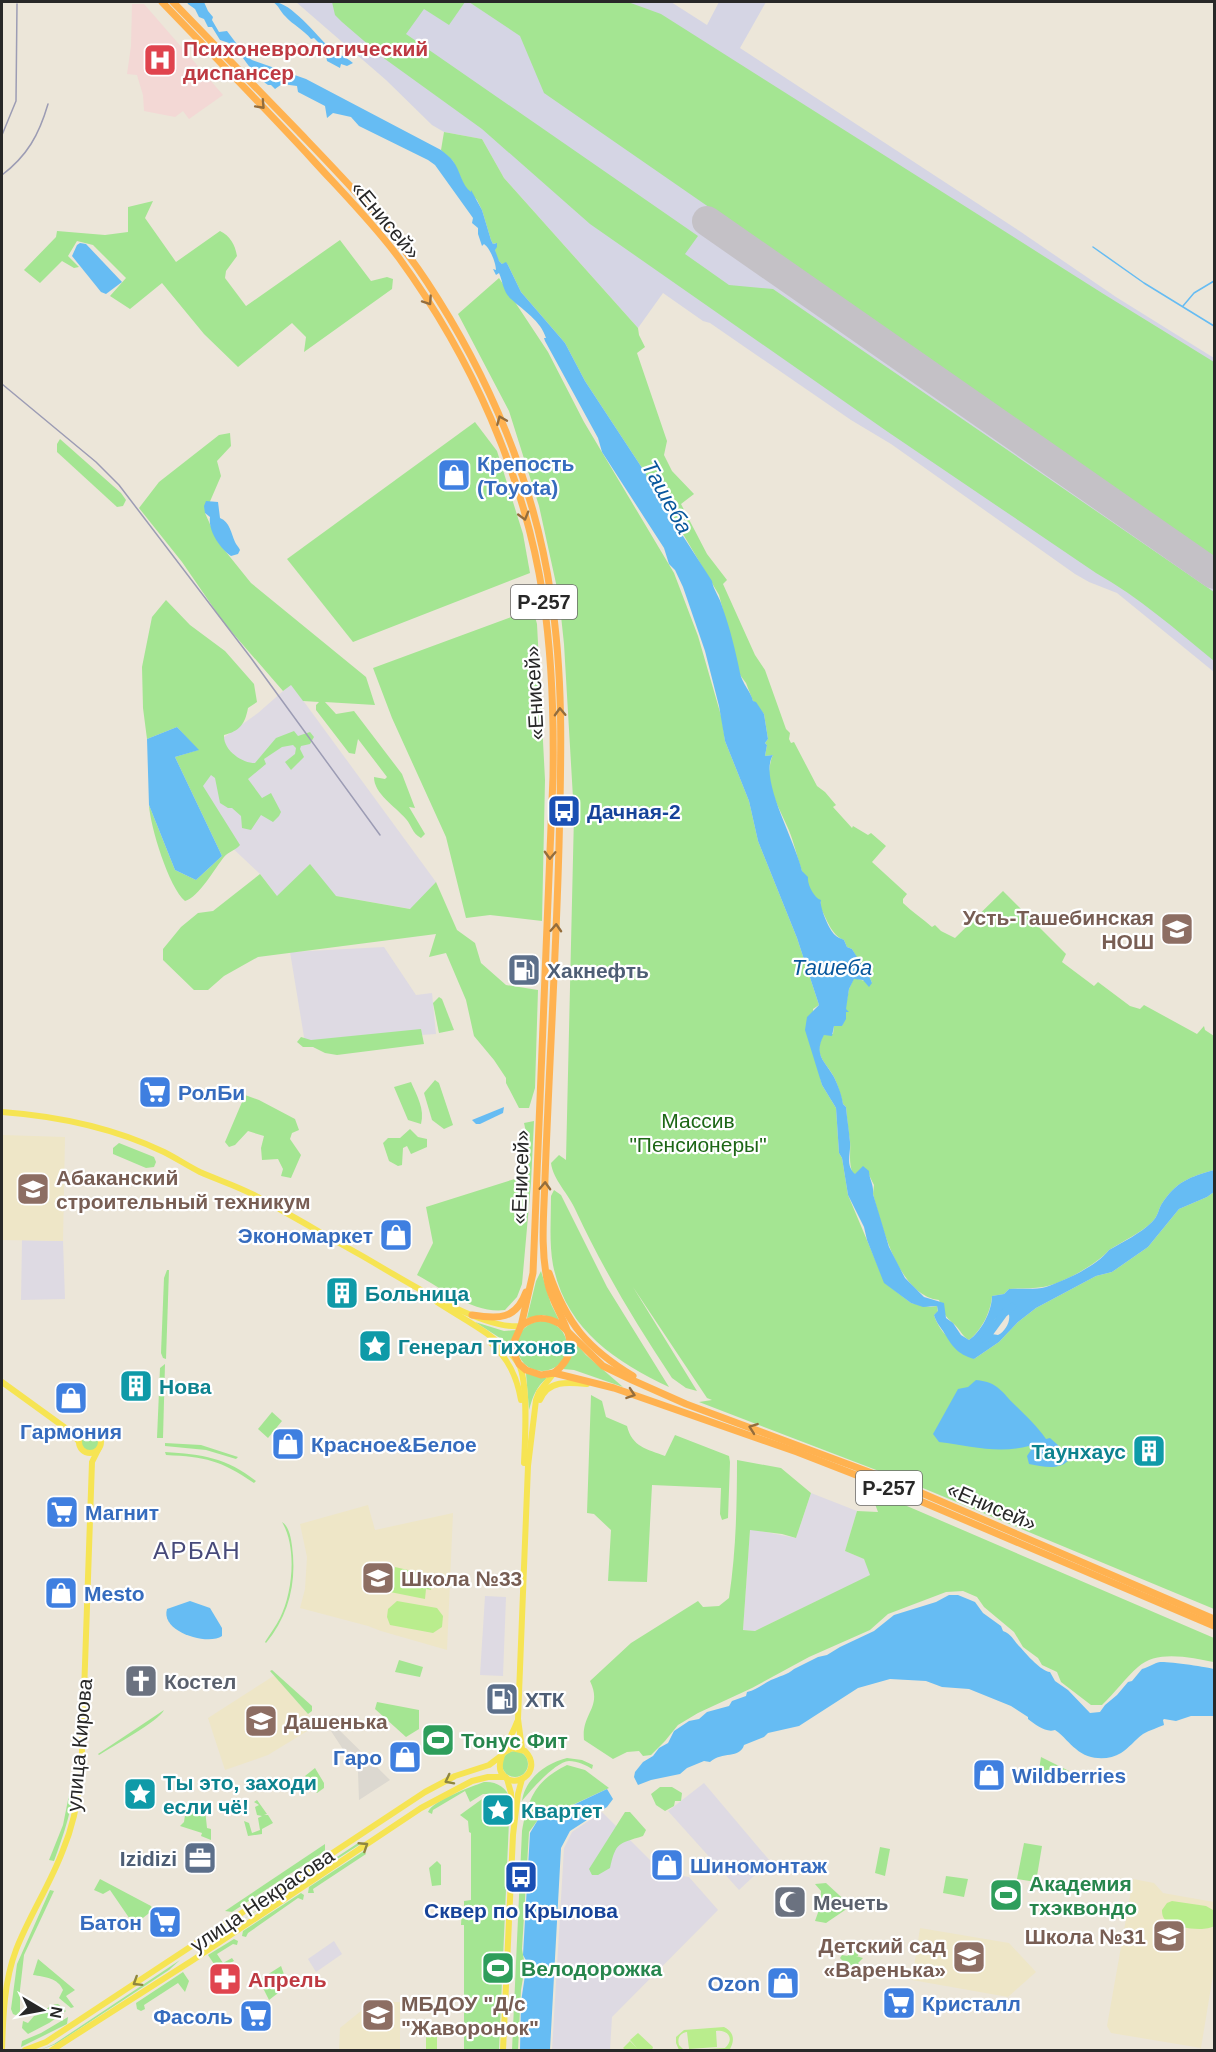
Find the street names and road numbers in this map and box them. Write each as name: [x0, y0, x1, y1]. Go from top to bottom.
street label: «Енисей»: [347, 176, 425, 264]
road number: Р-257: [511, 585, 577, 619]
street label: «Енисей»: [520, 645, 548, 741]
street label: «Енисей»: [507, 1129, 533, 1225]
road number: Р-257: [856, 1471, 922, 1505]
street label: «Енисей»: [944, 1477, 1040, 1535]
street label: улица Кирова: [62, 1677, 96, 1812]
street label: улица Некрасова: [186, 1843, 338, 1957]

